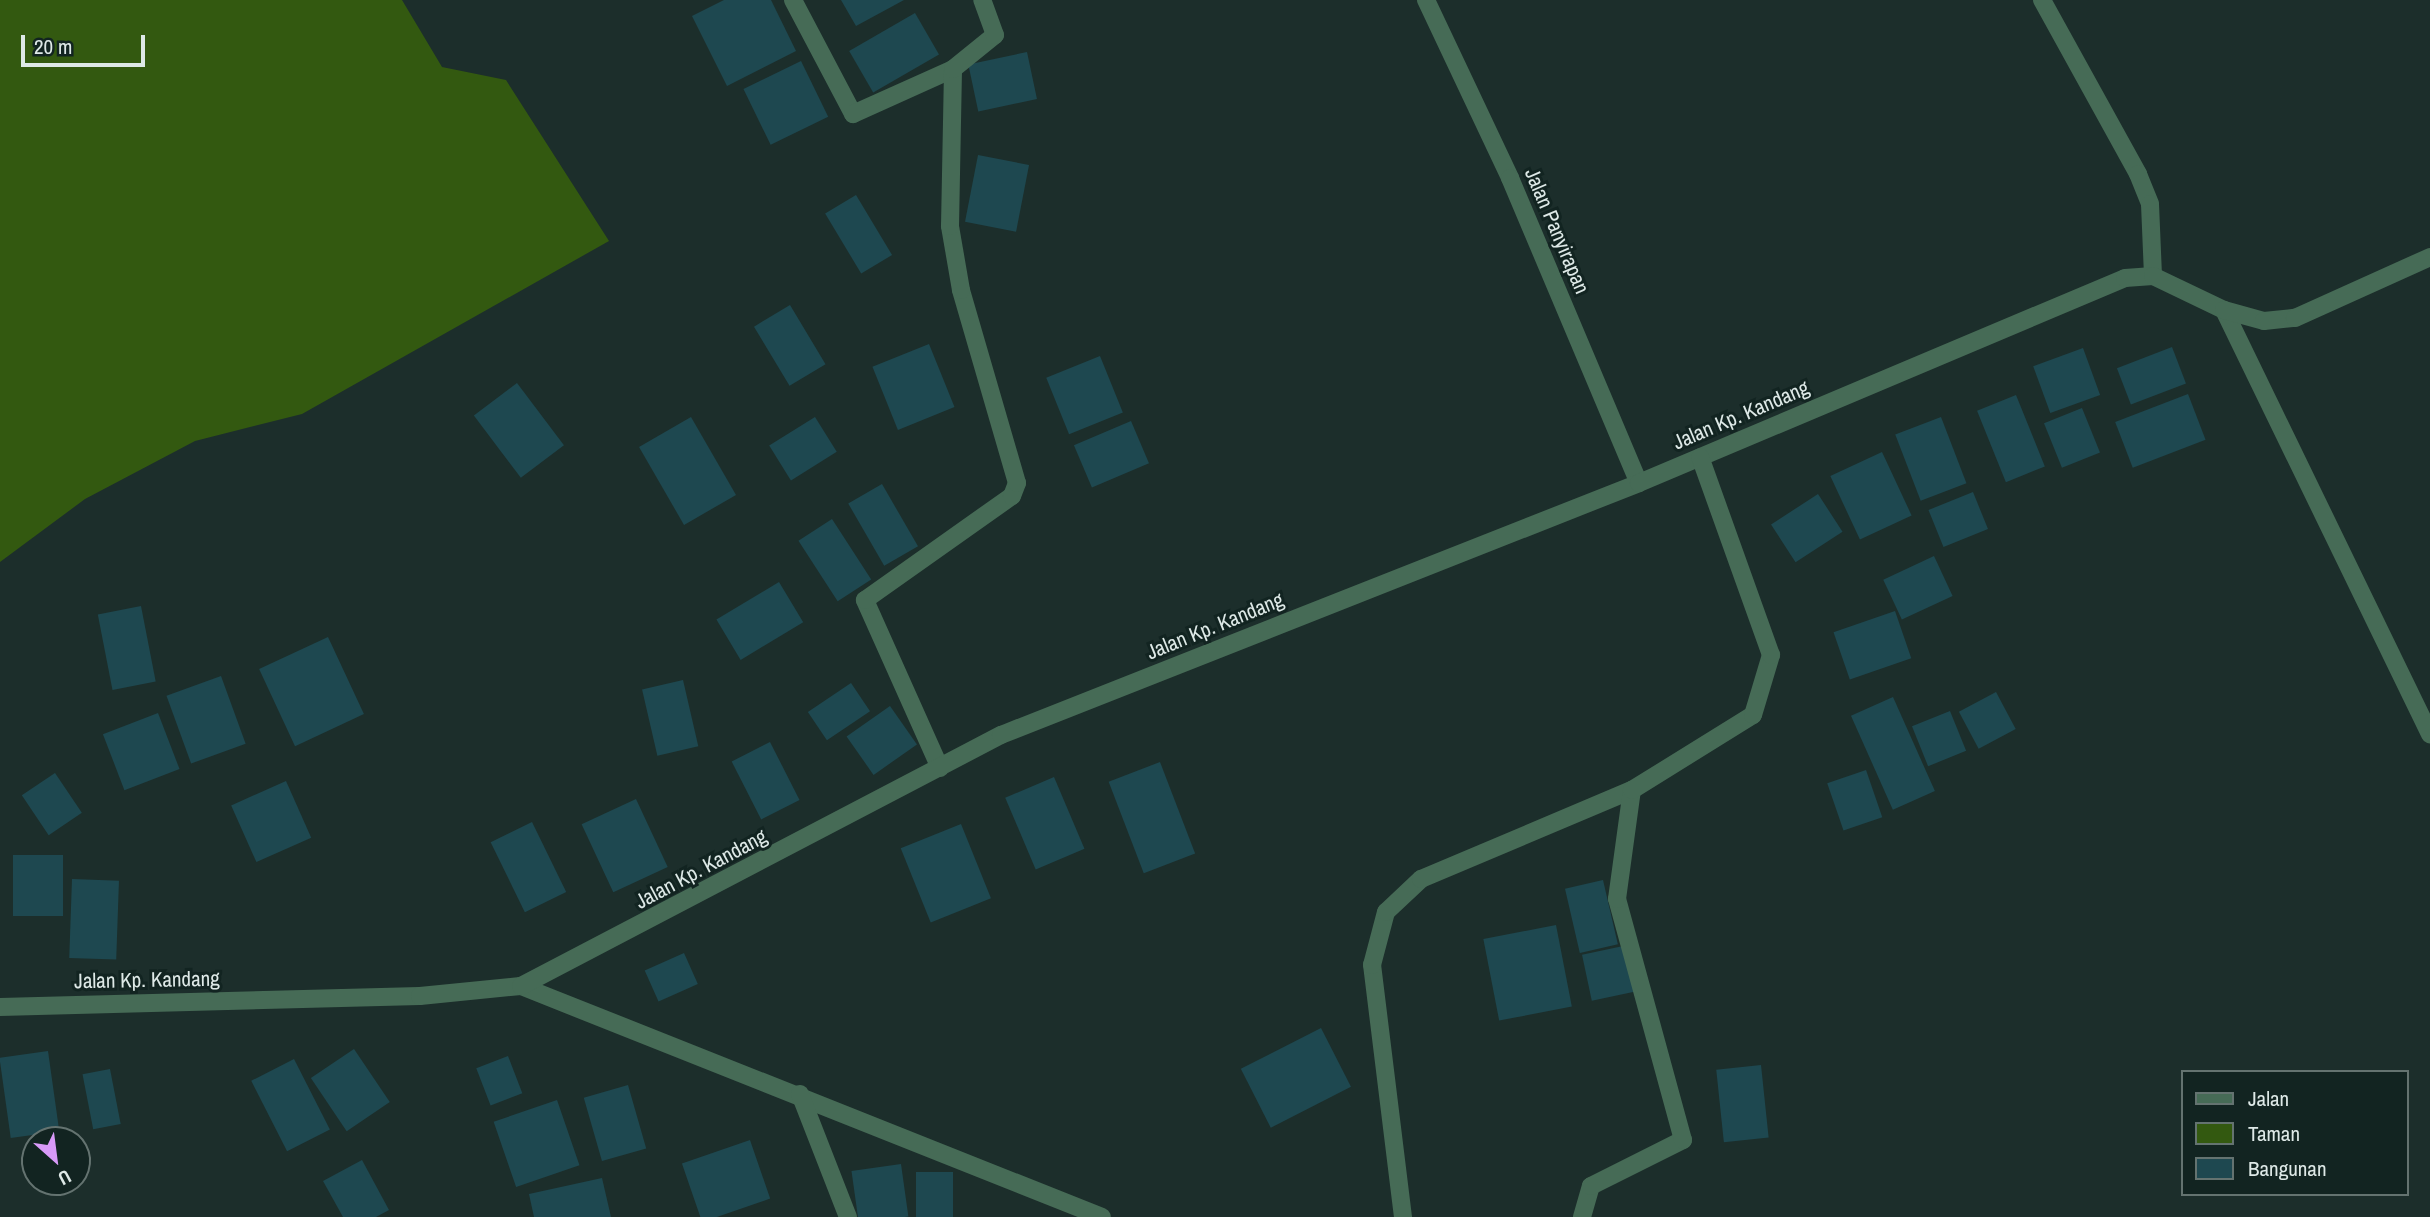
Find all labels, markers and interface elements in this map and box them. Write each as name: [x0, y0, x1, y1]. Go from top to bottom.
scale bar: [24, 21, 149, 65]
text: 20 m: [34, 32, 72, 61]
street label: Jalan Panyirapan: [1519, 164, 1595, 298]
street label: Jalan Kp. Kandang: [1669, 375, 1813, 455]
street label: Jalan Kp. Kandang: [1143, 587, 1287, 665]
street label: Jalan Kp. Kandang: [631, 824, 771, 914]
street label: Jalan Kp. Kandang: [74, 966, 220, 994]
legend: [2182, 1070, 2409, 1196]
text: Jalan: [2248, 1084, 2289, 1113]
text: Taman: [2248, 1119, 2300, 1148]
north arrow: [21, 1126, 91, 1196]
text: Bangunan: [2248, 1154, 2327, 1183]
text: U: [54, 1164, 76, 1192]

